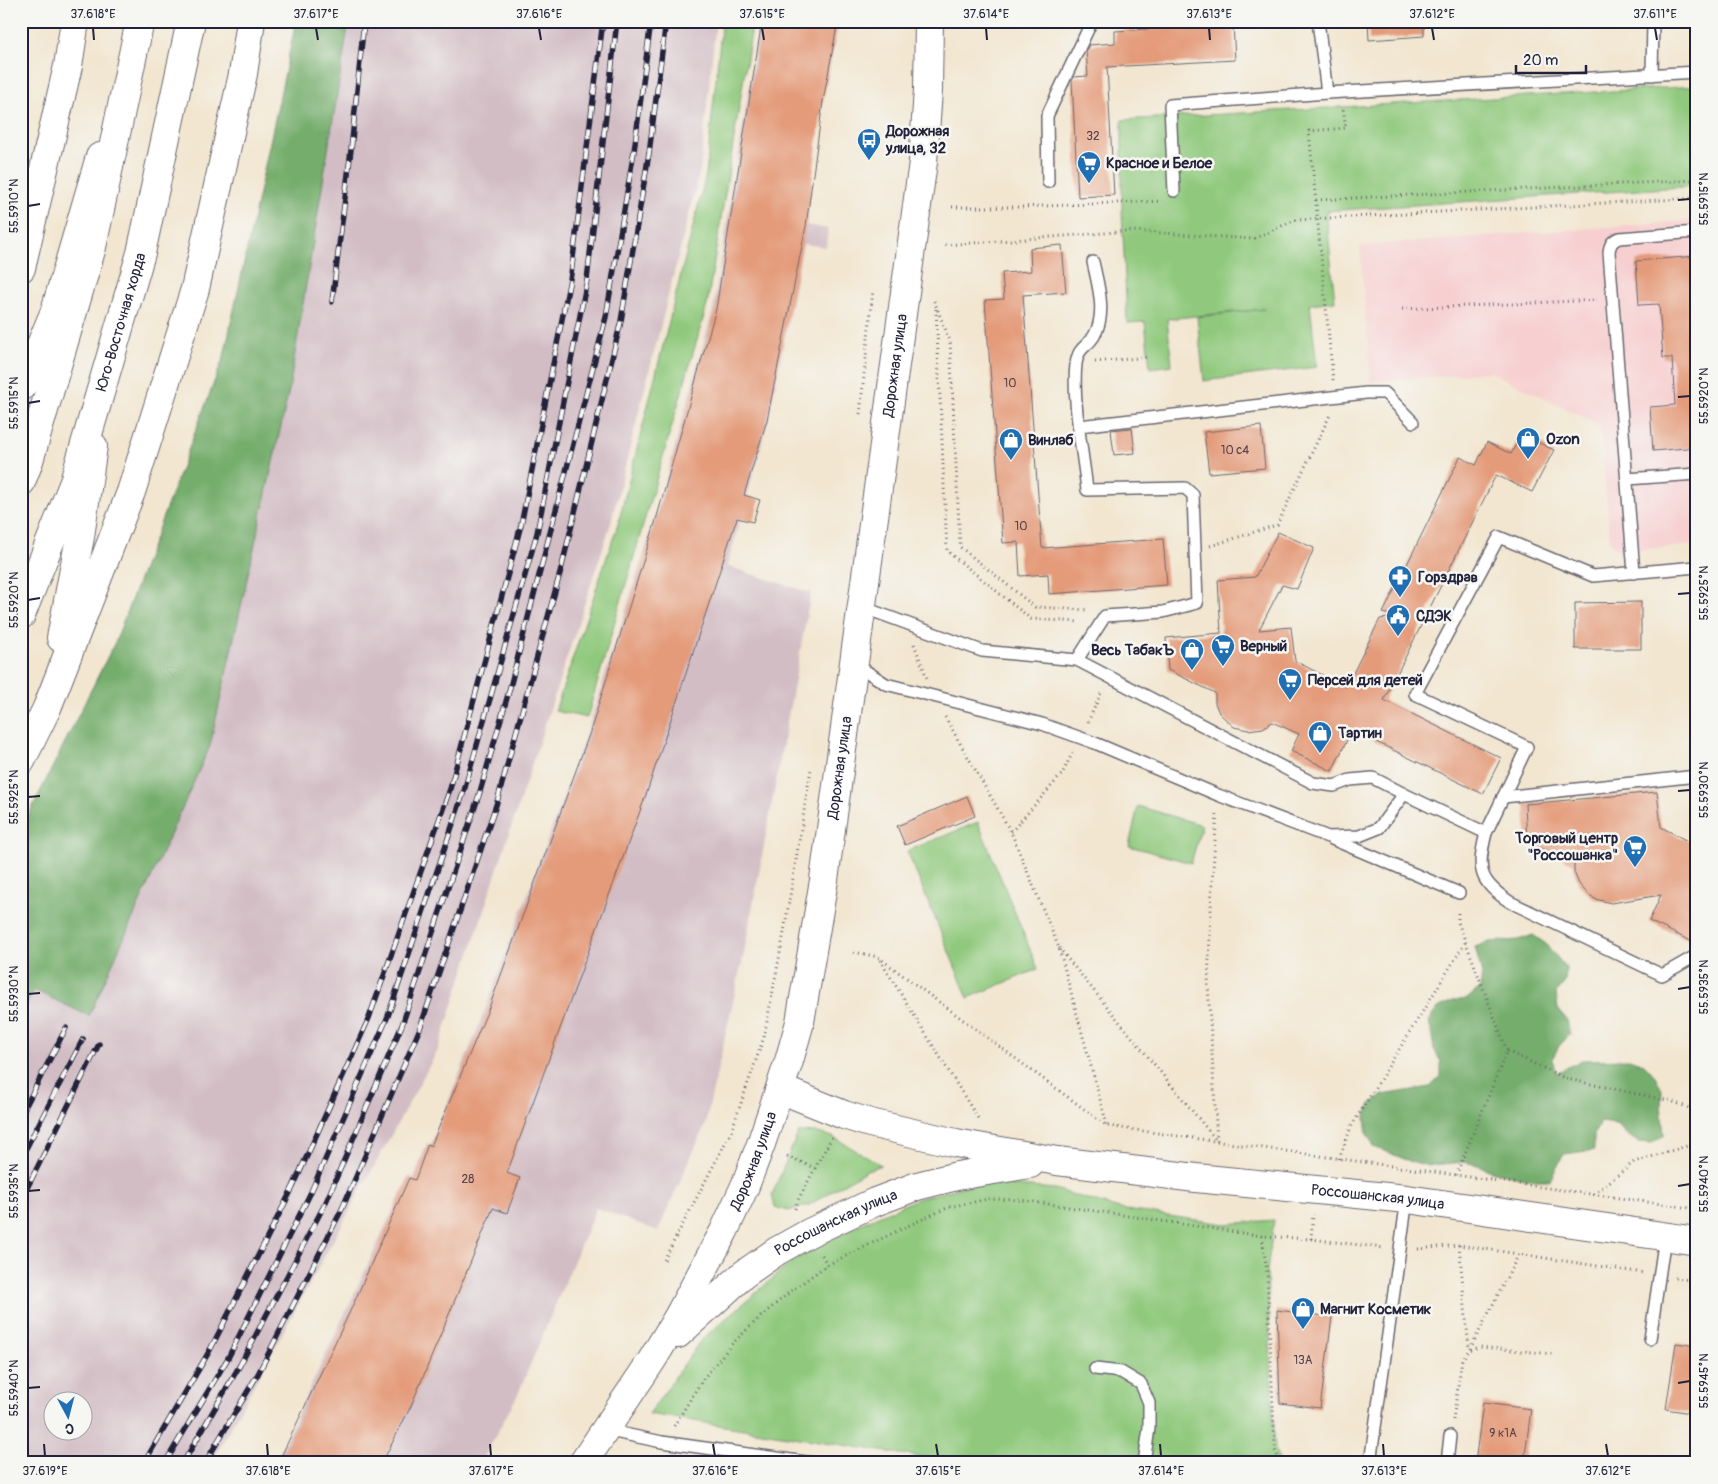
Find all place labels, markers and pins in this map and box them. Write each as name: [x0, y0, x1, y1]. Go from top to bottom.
place label: Дорожная улица, 32: [885, 122, 949, 158]
bus stop icon: Дорожная улица, 32: [856, 127, 882, 161]
supermarket icon: Красное и Белое: [1076, 150, 1102, 184]
place label: Красное и Белое: [1106, 154, 1213, 173]
shop icon: Ozon: [1515, 426, 1541, 460]
shop icon: Винлаб: [998, 427, 1024, 461]
place label: Ozon: [1546, 430, 1580, 449]
place label: Винлаб: [1028, 431, 1074, 450]
pharmacy icon: Горздрав: [1387, 564, 1413, 598]
place label: Горздрав: [1418, 568, 1478, 587]
public building icon: СДЭК: [1385, 603, 1411, 637]
place label: СДЭК: [1416, 607, 1452, 626]
supermarket icon: Верный: [1210, 633, 1236, 667]
shop icon: Весь ТабакЪ: [1179, 637, 1205, 671]
place label: Верный: [1240, 637, 1287, 656]
place label: Весь ТабакЪ: [1091, 641, 1175, 660]
supermarket icon: Персей для детей: [1277, 667, 1303, 701]
place label: Персей для детей: [1308, 671, 1423, 690]
shop icon: Тартин: [1307, 720, 1333, 754]
place label: Тартин: [1337, 724, 1383, 743]
place label: Торговый центр "Россошанка": [1514, 829, 1618, 865]
supermarket icon: Торговый центр "Россошанка": [1622, 834, 1648, 868]
shop icon: Магнит Косметик: [1290, 1296, 1316, 1330]
place label: Магнит Косметик: [1320, 1300, 1432, 1319]

